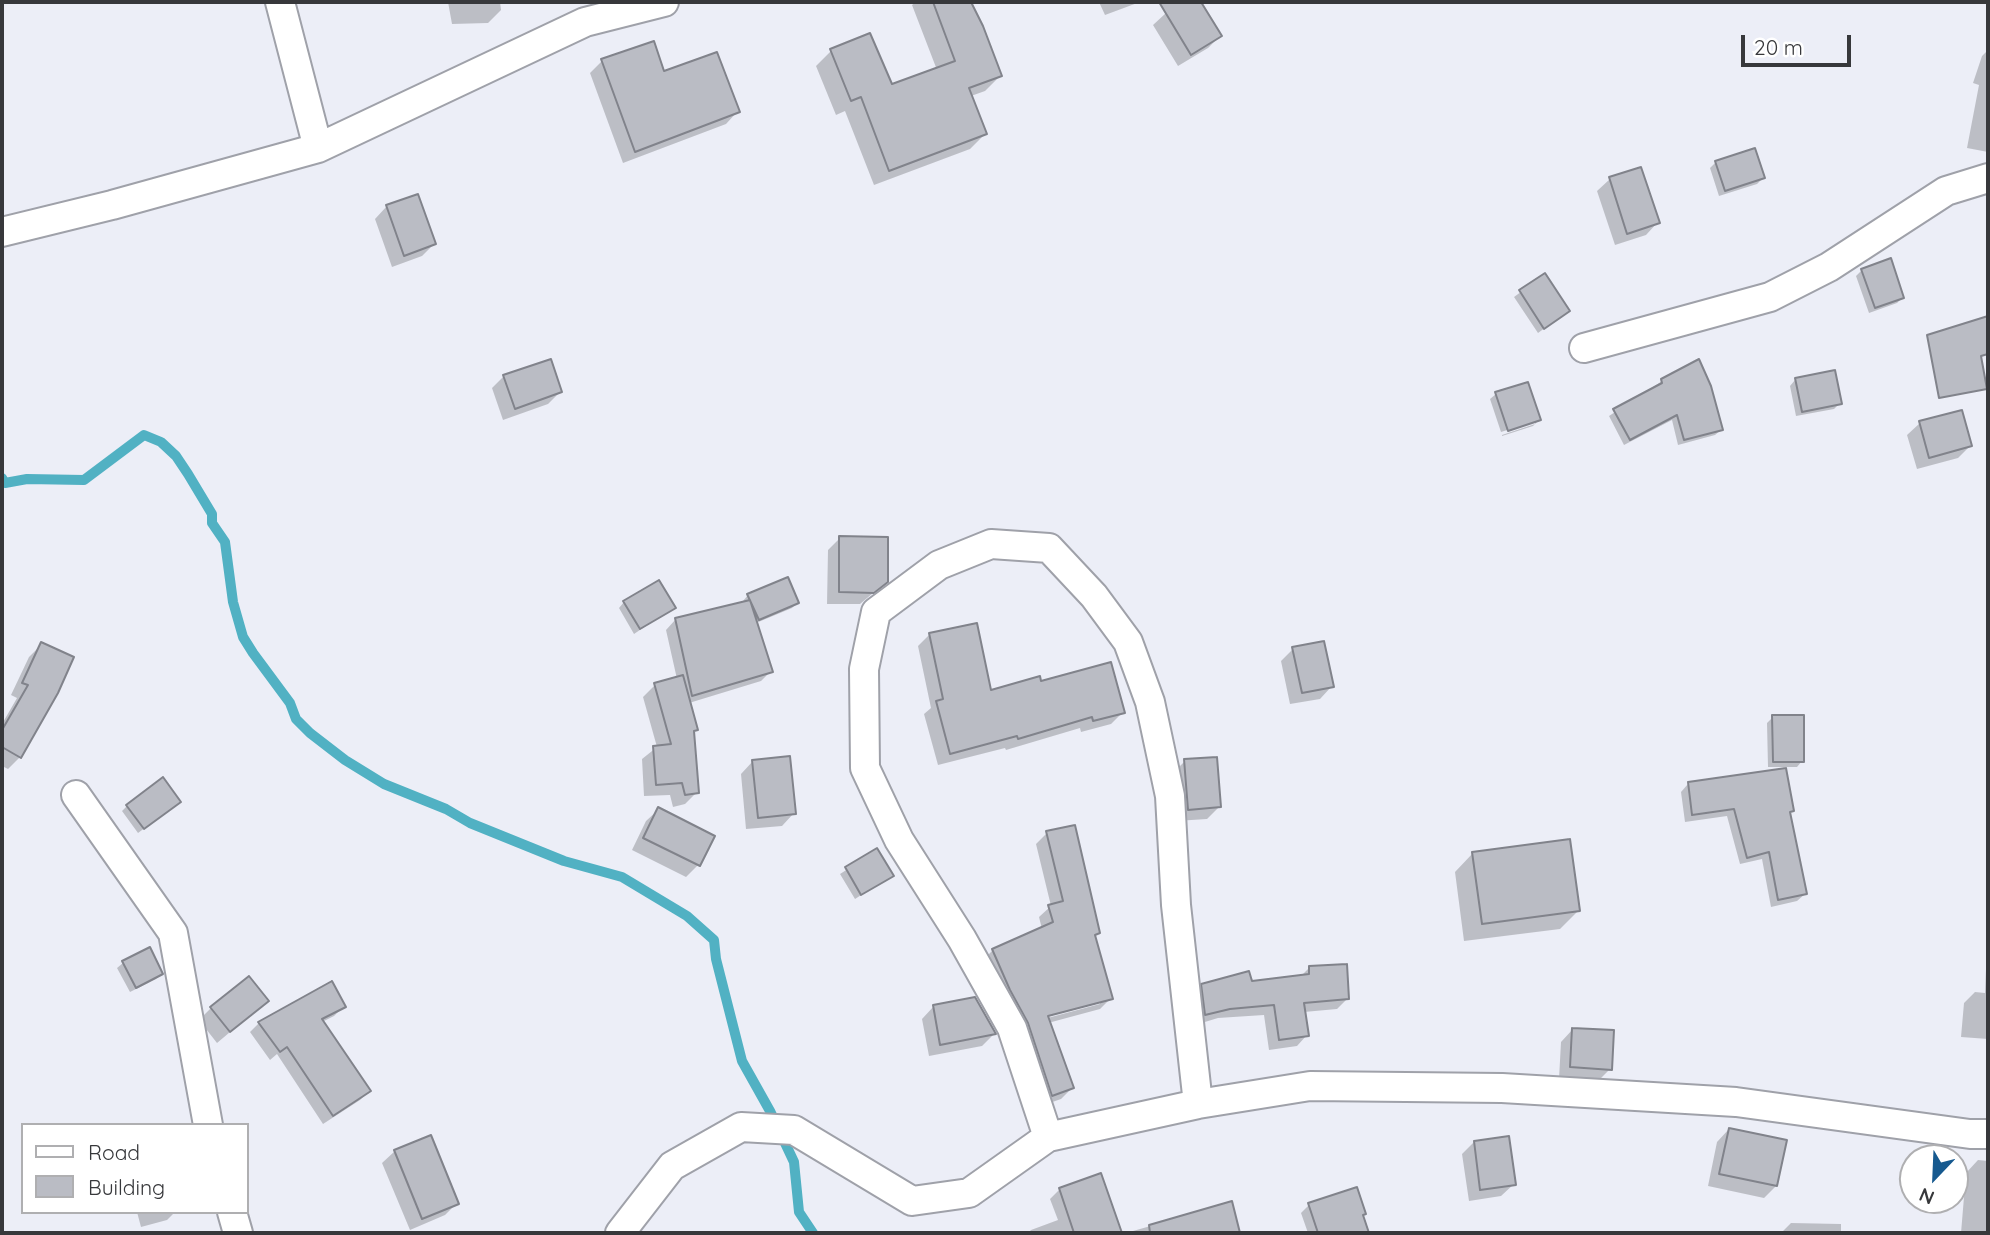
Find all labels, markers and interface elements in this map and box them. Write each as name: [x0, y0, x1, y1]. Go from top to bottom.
scale bar: [1745, 21, 1855, 65]
text: 20 m: [1754, 34, 1803, 60]
legend: [21, 1123, 248, 1214]
text: Road: [88, 1139, 140, 1165]
north arrow: [1899, 1144, 1969, 1214]
text: Building: [88, 1174, 165, 1200]
text: N: [1915, 1183, 1938, 1210]

